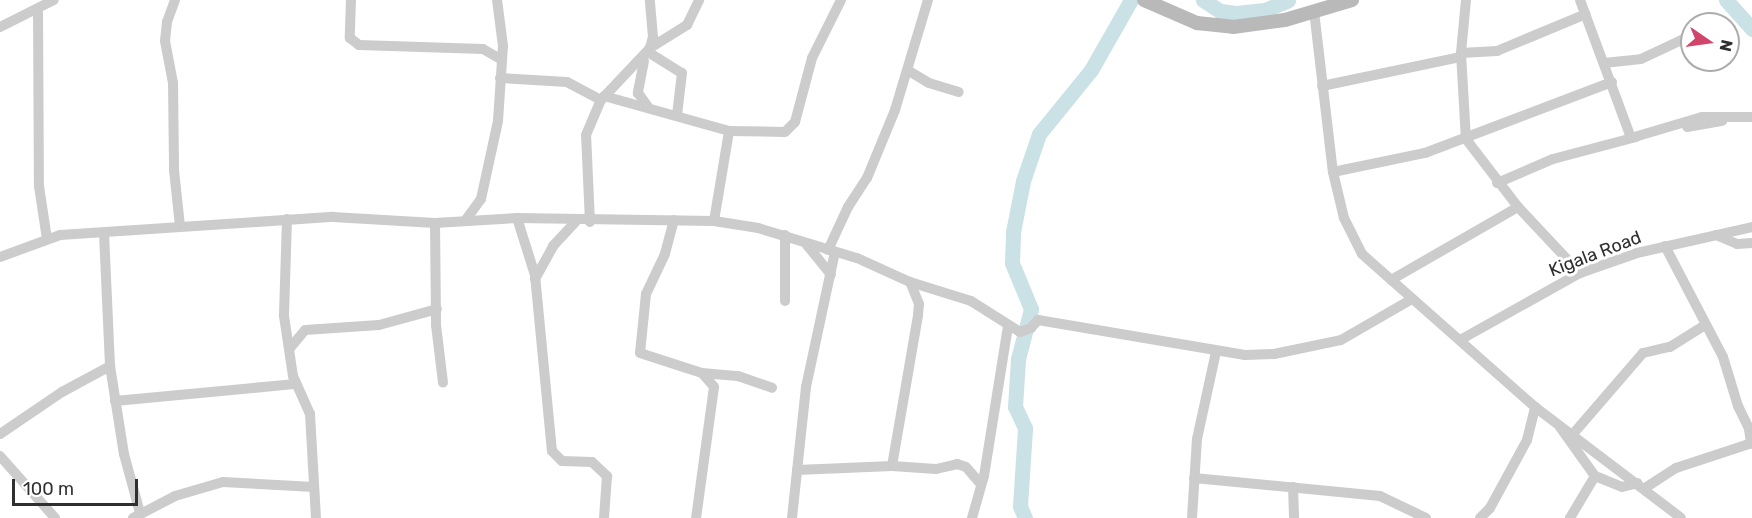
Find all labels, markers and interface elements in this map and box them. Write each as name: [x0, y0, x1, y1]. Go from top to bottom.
north arrow: [1680, 12, 1740, 72]
text: N: [1716, 38, 1737, 53]
street label: Kigala Road: [1546, 226, 1644, 282]
scale bar: [15, 467, 141, 505]
text: 100 m: [23, 478, 74, 500]

